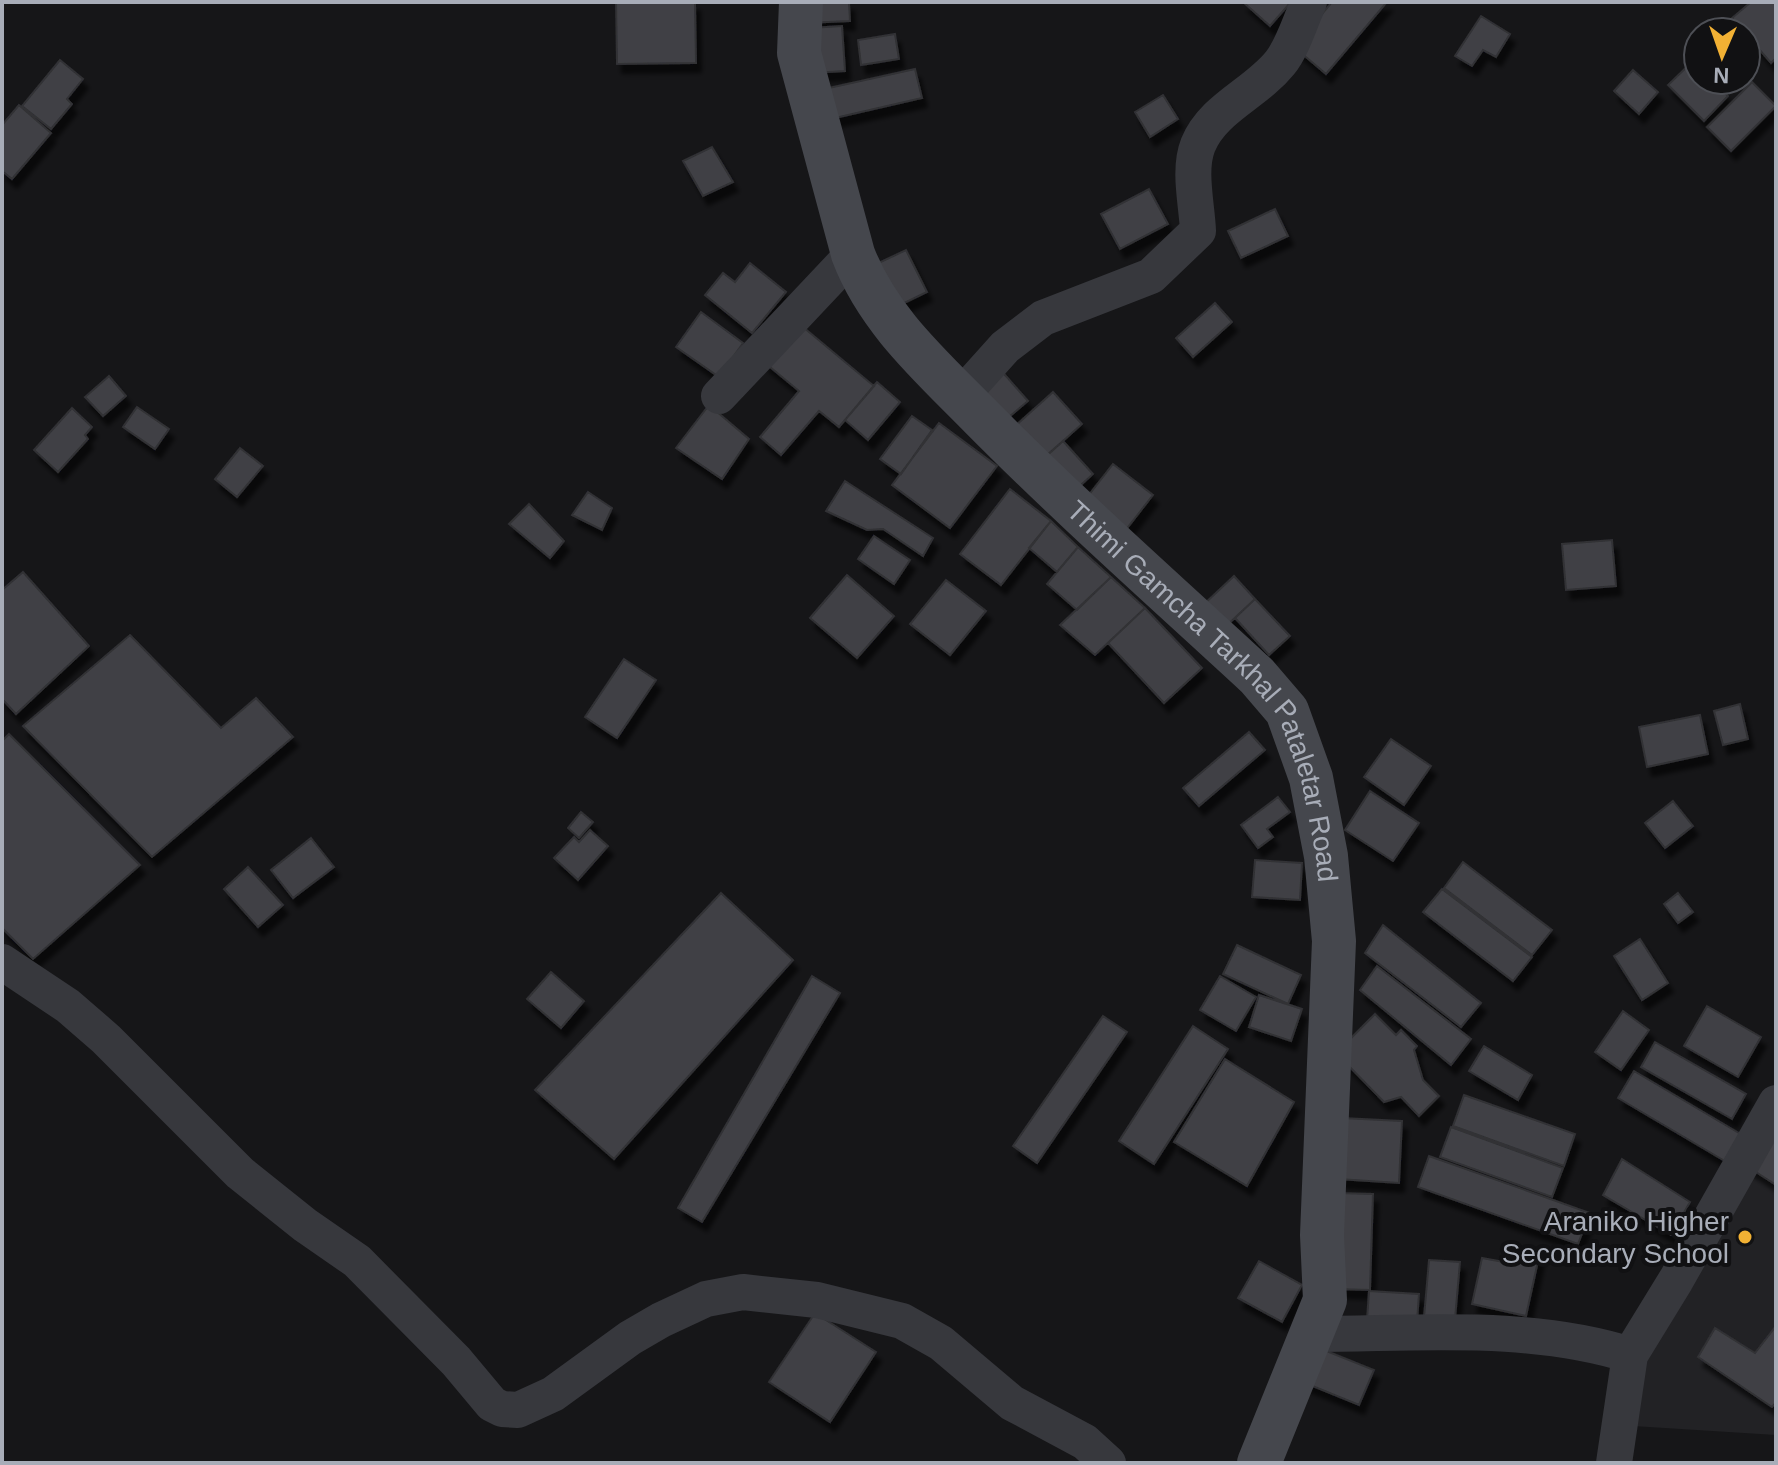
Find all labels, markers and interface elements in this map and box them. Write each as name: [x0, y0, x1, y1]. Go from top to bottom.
north arrow: [1682, 16, 1762, 96]
text: N: [1713, 63, 1730, 88]
street label: Thimi Gamcha Tarkhal Pataletar Road: [1061, 494, 1343, 883]
place label: Araniko Higher Secondary School: [1502, 1206, 1729, 1269]
marker: Araniko Higher Secondary School: [1736, 1228, 1754, 1246]

